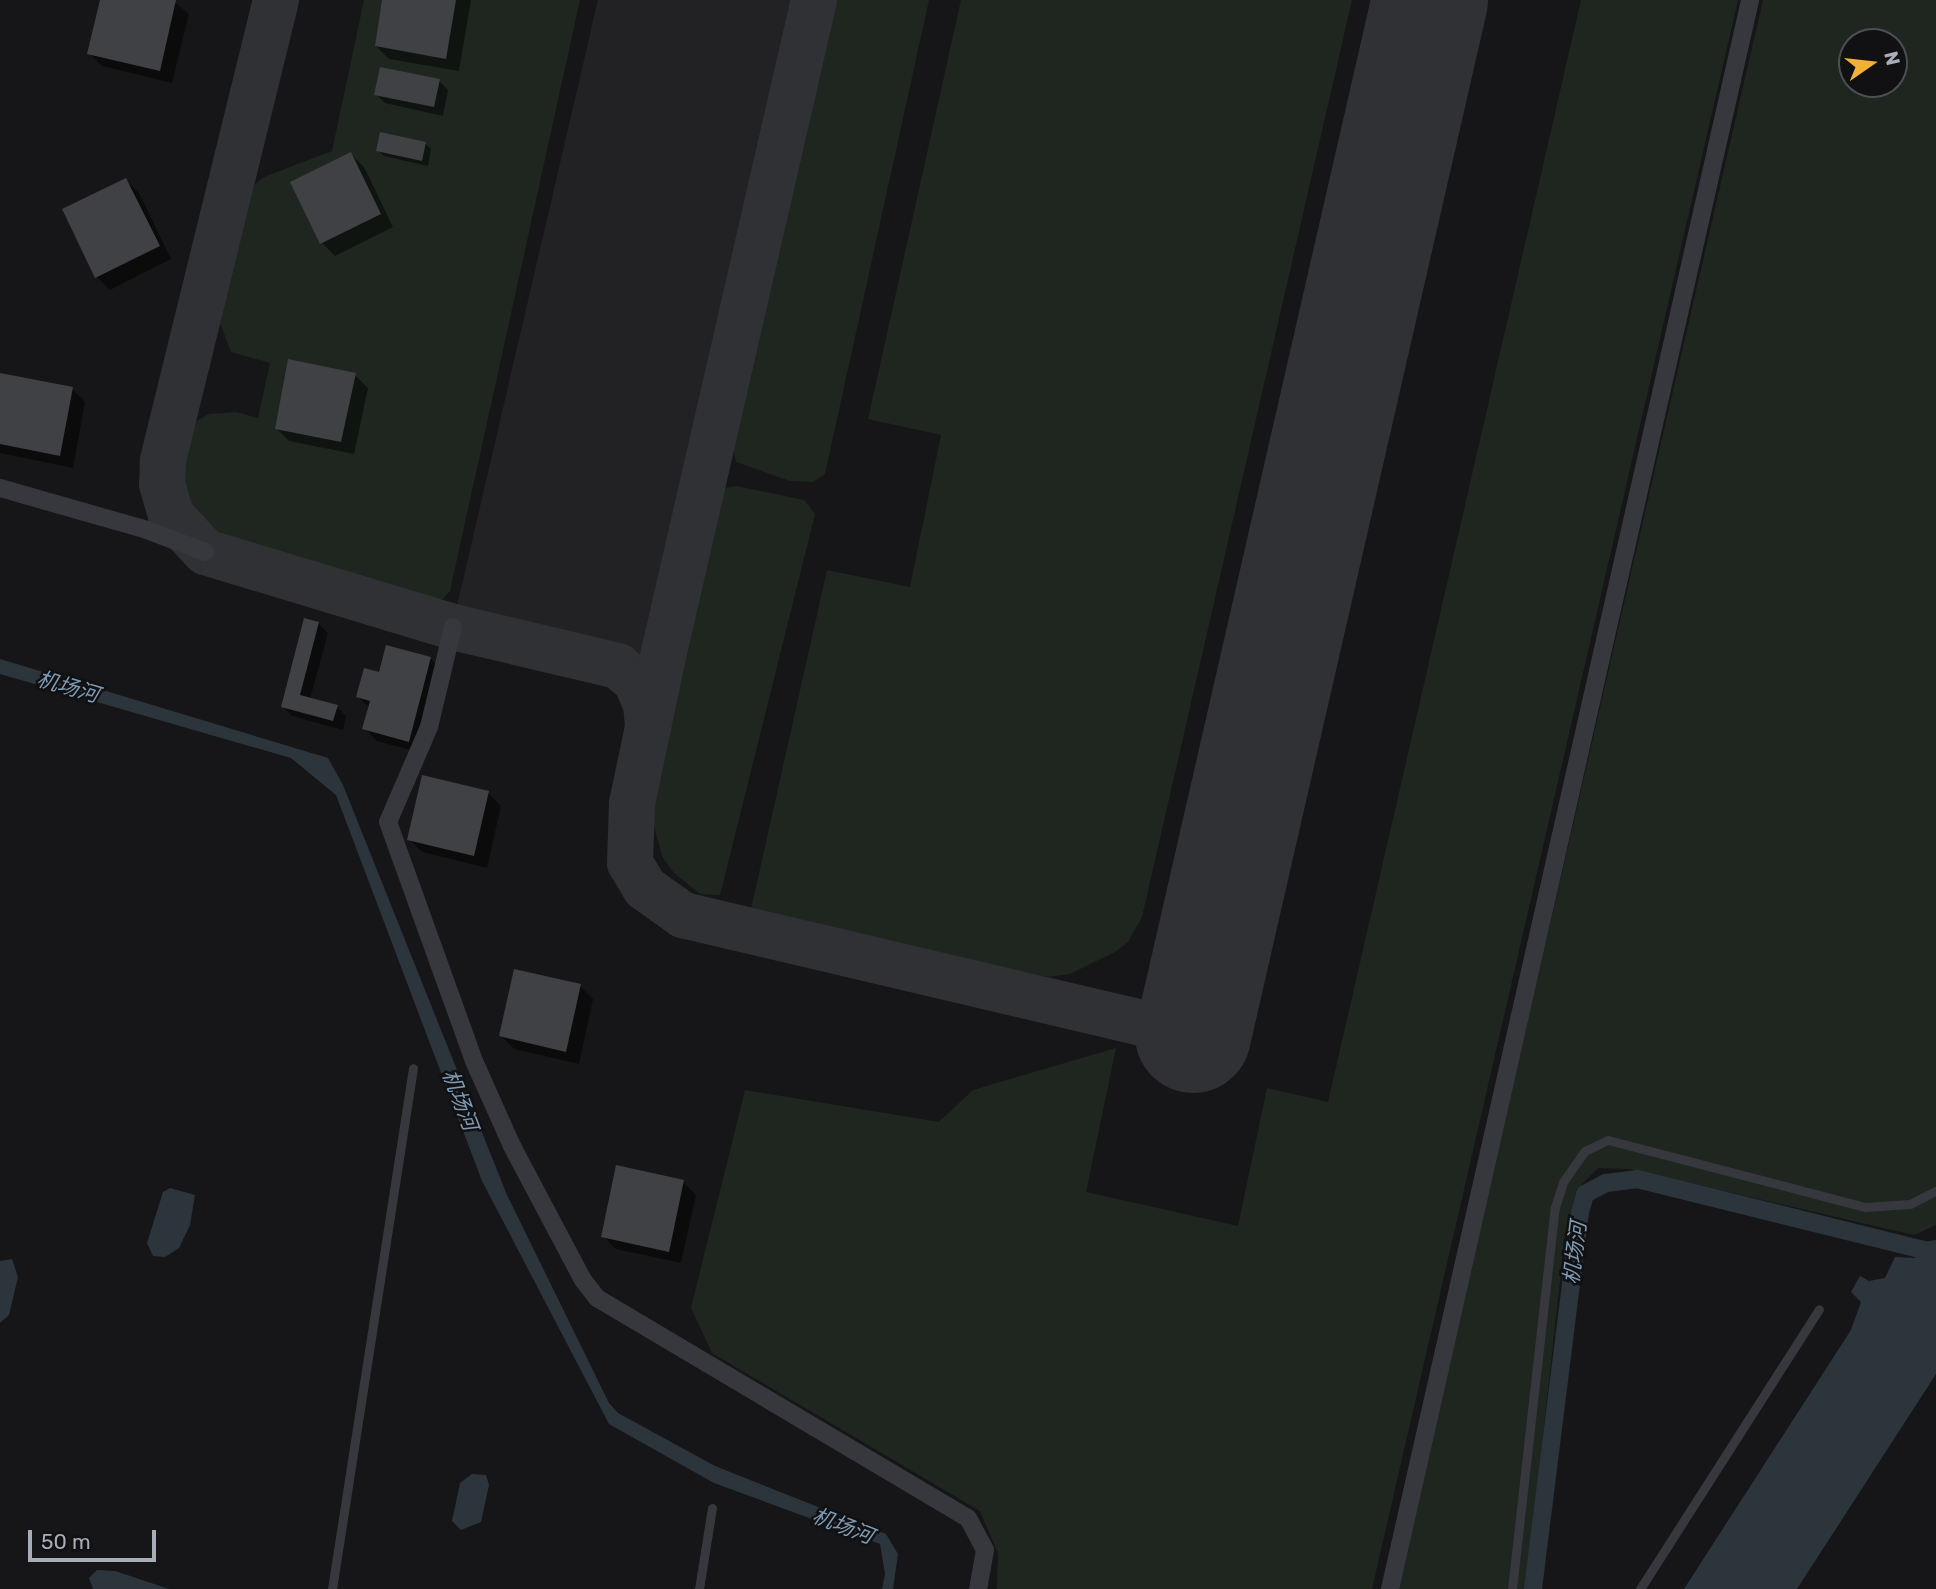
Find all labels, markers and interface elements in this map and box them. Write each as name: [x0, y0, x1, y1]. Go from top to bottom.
north arrow: [1838, 28, 1908, 98]
text: N: [1879, 49, 1905, 68]
water label: 机场河: [34, 666, 102, 708]
water label: 机场河: [437, 1066, 483, 1134]
water label: 机场河: [1559, 1220, 1591, 1286]
water label: 机场河: [809, 1503, 877, 1549]
scale bar: [32, 1516, 159, 1560]
text: 50 m: [41, 1529, 91, 1554]

